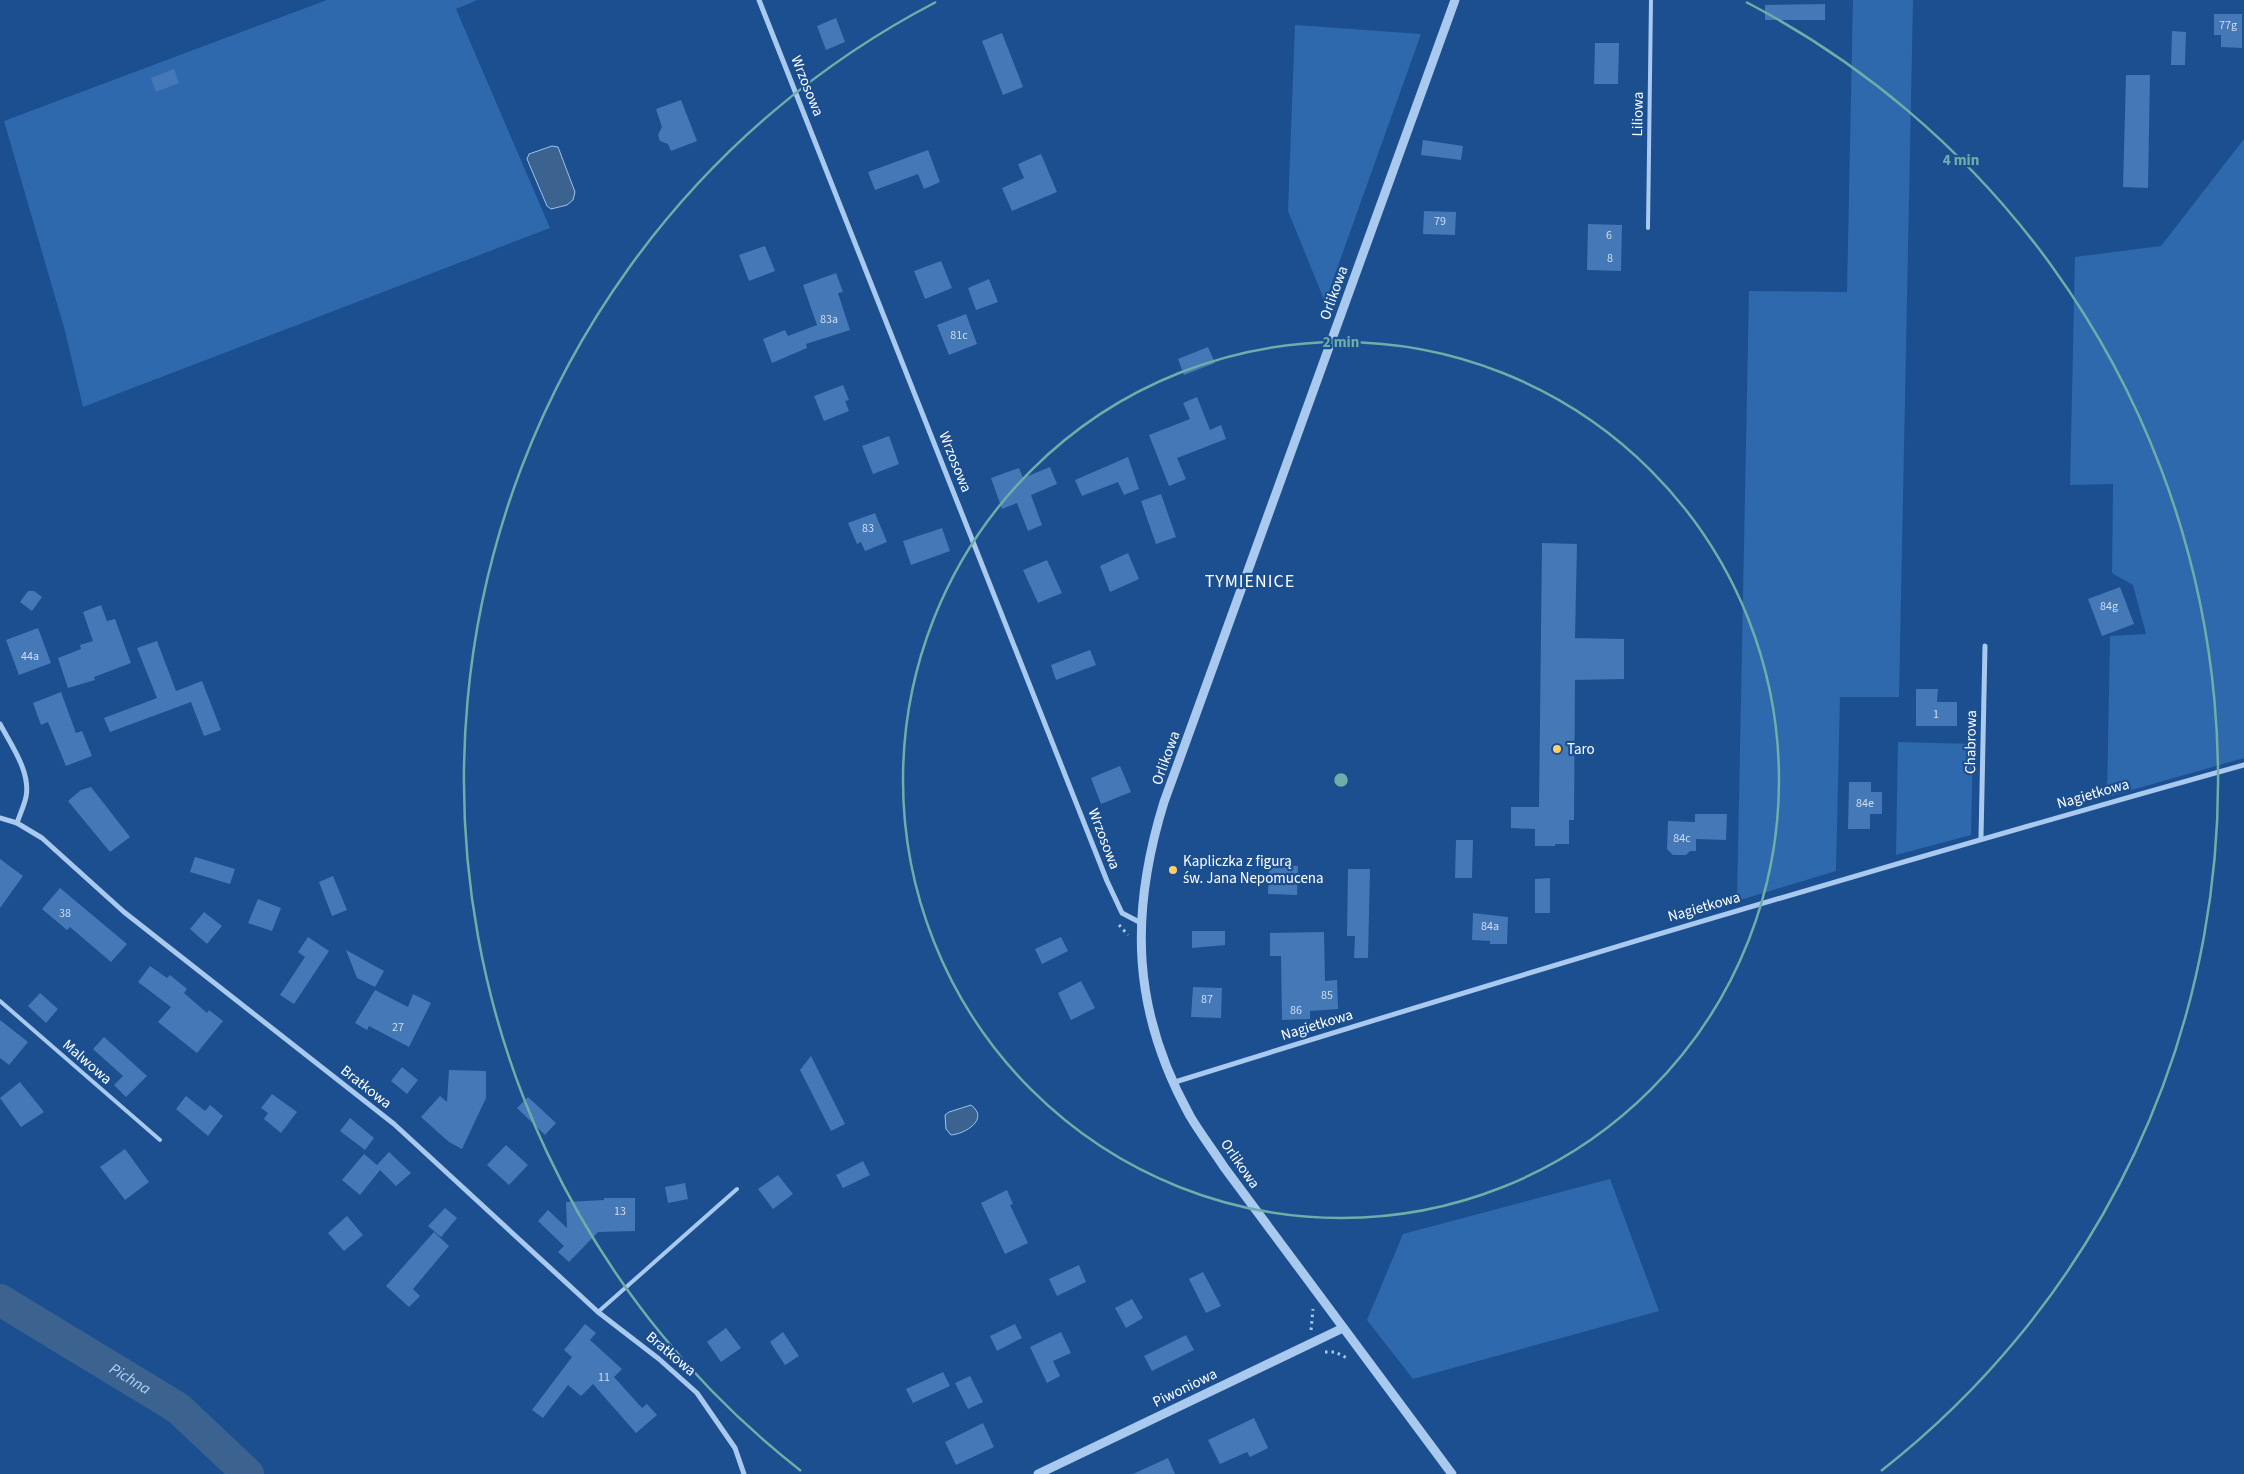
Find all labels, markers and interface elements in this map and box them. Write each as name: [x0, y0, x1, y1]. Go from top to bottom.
house number: 77g: [2219, 17, 2237, 34]
street label: Wrzosowa: [785, 52, 829, 120]
street label: Liliowa: [1627, 91, 1649, 137]
text: 4 min: [1943, 150, 1979, 171]
house number: 79: [1434, 213, 1446, 230]
house number: 6: [1606, 227, 1612, 244]
house number: 8: [1607, 250, 1613, 267]
street label: Orlikowa: [1315, 263, 1353, 323]
house number: 83a: [820, 311, 838, 328]
house number: 81c: [950, 327, 968, 344]
text: 2 min: [1323, 332, 1359, 353]
street label: Wrzosowa: [933, 428, 977, 496]
house number: 83: [862, 520, 874, 537]
district label: TYMIENICE: [1205, 569, 1295, 594]
house number: 84g: [2100, 598, 2118, 615]
house number: 44a: [21, 648, 39, 665]
house number: 1: [1933, 706, 1939, 723]
street label: Chabrowa: [1960, 710, 1982, 774]
street label: Orlikowa: [1147, 728, 1185, 788]
place label: Taro: [1567, 739, 1595, 760]
marker: Taro: [1551, 743, 1563, 755]
centre of rings: [1332, 771, 1350, 789]
street label: Nagietkowa: [2054, 774, 2132, 814]
house number: 84e: [1856, 795, 1874, 812]
street label: Wrzosowa: [1083, 805, 1125, 873]
house number: 84c: [1673, 830, 1691, 847]
place label: Kapliczka z figurą św. Jana Nepomucena: [1183, 851, 1324, 889]
marker: Kapliczka z figurą św. Jana Nepomucena: [1167, 864, 1179, 876]
street label: Nagietkowa: [1665, 887, 1743, 927]
house number: 38: [59, 905, 71, 922]
house number: 84a: [1481, 918, 1499, 935]
house number: 85: [1321, 987, 1333, 1004]
house number: 87: [1201, 991, 1213, 1008]
house number: 86: [1290, 1002, 1302, 1019]
street label: Nagietkowa: [1278, 1004, 1356, 1046]
house number: 27: [392, 1019, 404, 1036]
street label: Malwowa: [58, 1035, 116, 1089]
street label: Bratkowa: [336, 1060, 396, 1114]
street label: Orlikowa: [1215, 1135, 1265, 1193]
house number: 13: [614, 1203, 626, 1220]
street label: Bratkowa: [641, 1327, 701, 1381]
water label: Pichna: [105, 1358, 155, 1400]
street label: Piwoniowa: [1149, 1363, 1221, 1413]
house number: 11: [598, 1369, 610, 1386]

